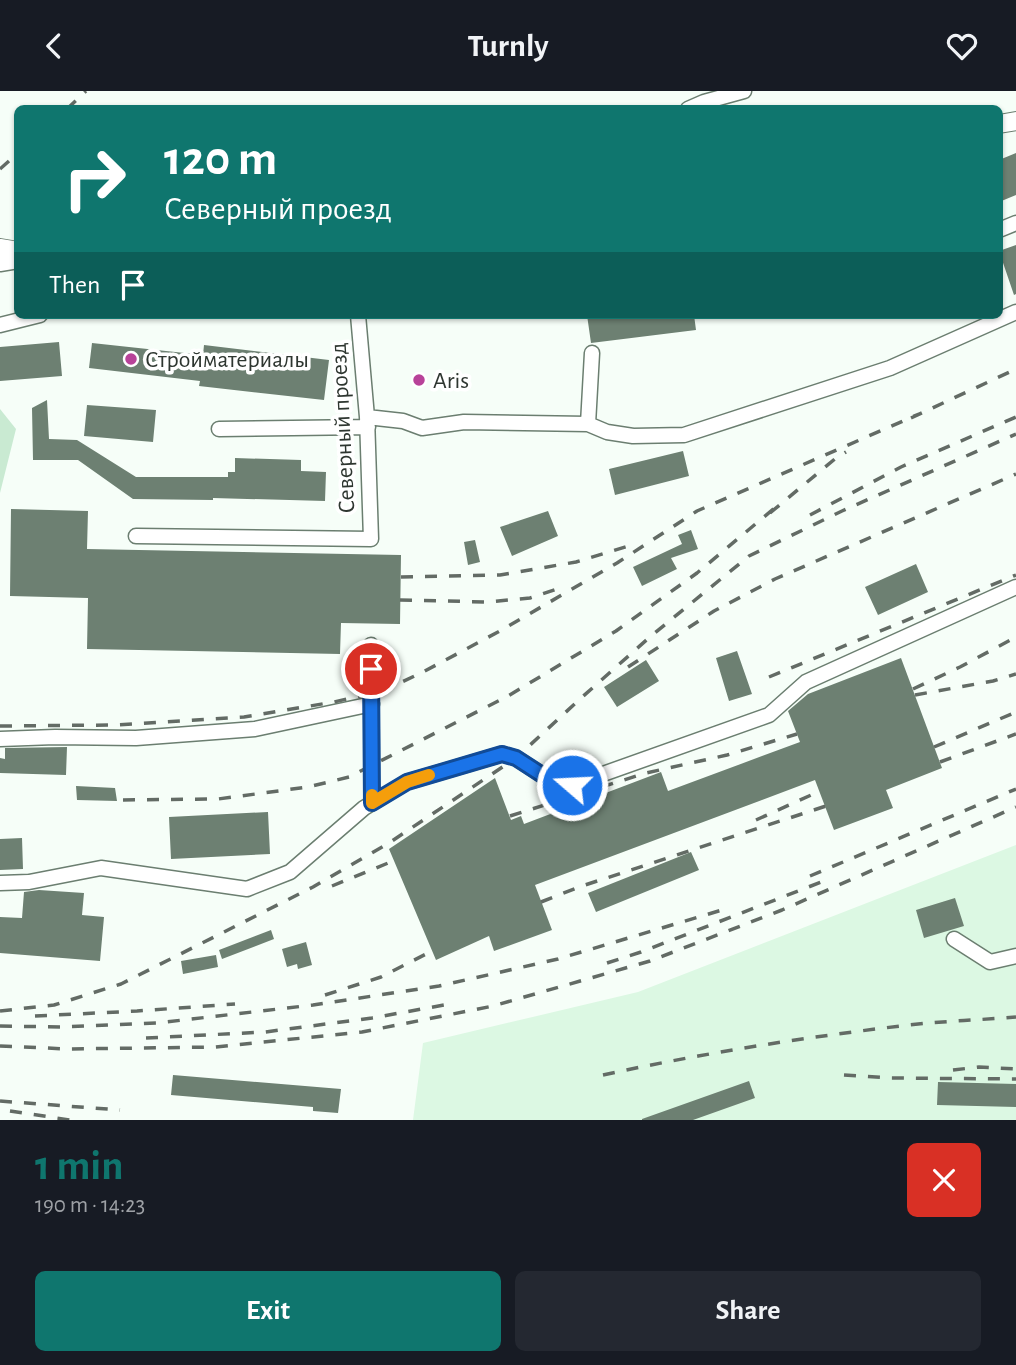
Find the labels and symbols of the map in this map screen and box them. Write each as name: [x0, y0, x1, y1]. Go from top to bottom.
street label: Северный проезд: [327, 342, 359, 514]
place label: Стройматериалы: [145, 348, 309, 372]
marker: Стройматериалы: [123, 351, 139, 367]
place label: Aris: [433, 369, 469, 393]
marker: Aris: [411, 372, 427, 388]
pin: [341, 639, 401, 699]
position arrow: [535, 748, 609, 822]

